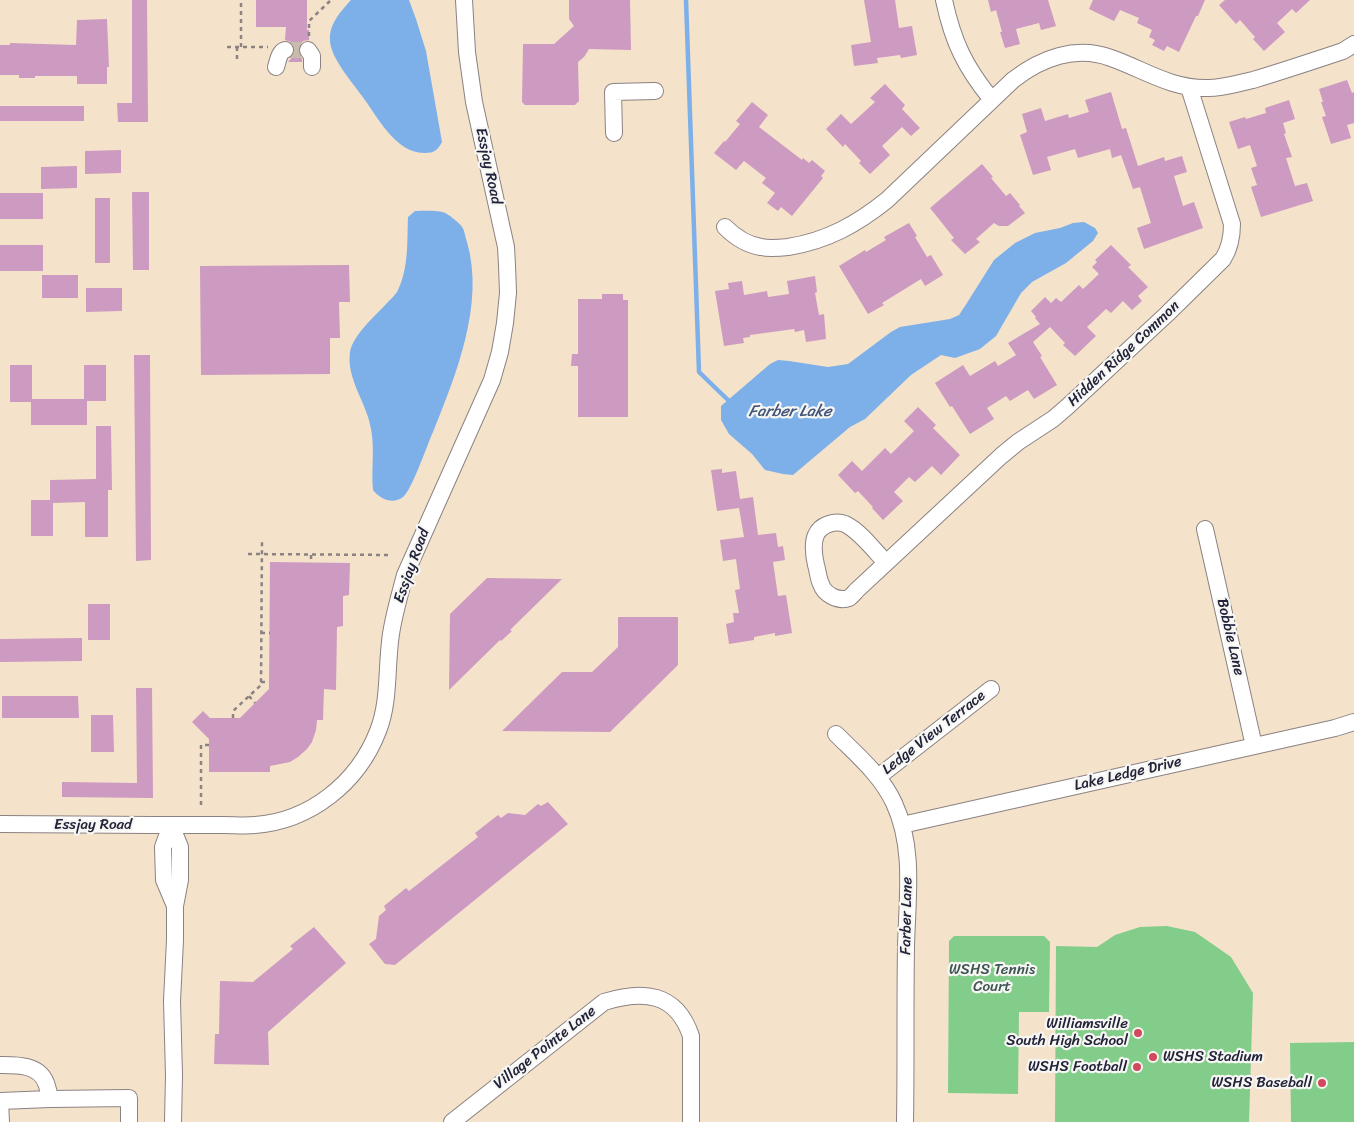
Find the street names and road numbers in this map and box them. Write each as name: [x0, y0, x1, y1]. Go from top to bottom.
street label: Essjay Road: [471, 126, 505, 206]
street label: Hidden Ridge Common: [1064, 297, 1184, 411]
street label: Essjay Road: [390, 526, 434, 606]
street label: Bobbie Lane: [1212, 597, 1248, 677]
street label: Ledge View Terrace: [879, 687, 989, 779]
street label: Lake Ledge Drive: [1073, 753, 1183, 795]
street label: Essjay Road: [54, 816, 132, 834]
street label: Farber Lane: [897, 877, 917, 955]
street label: Village Pointe Lane: [490, 1003, 600, 1093]

